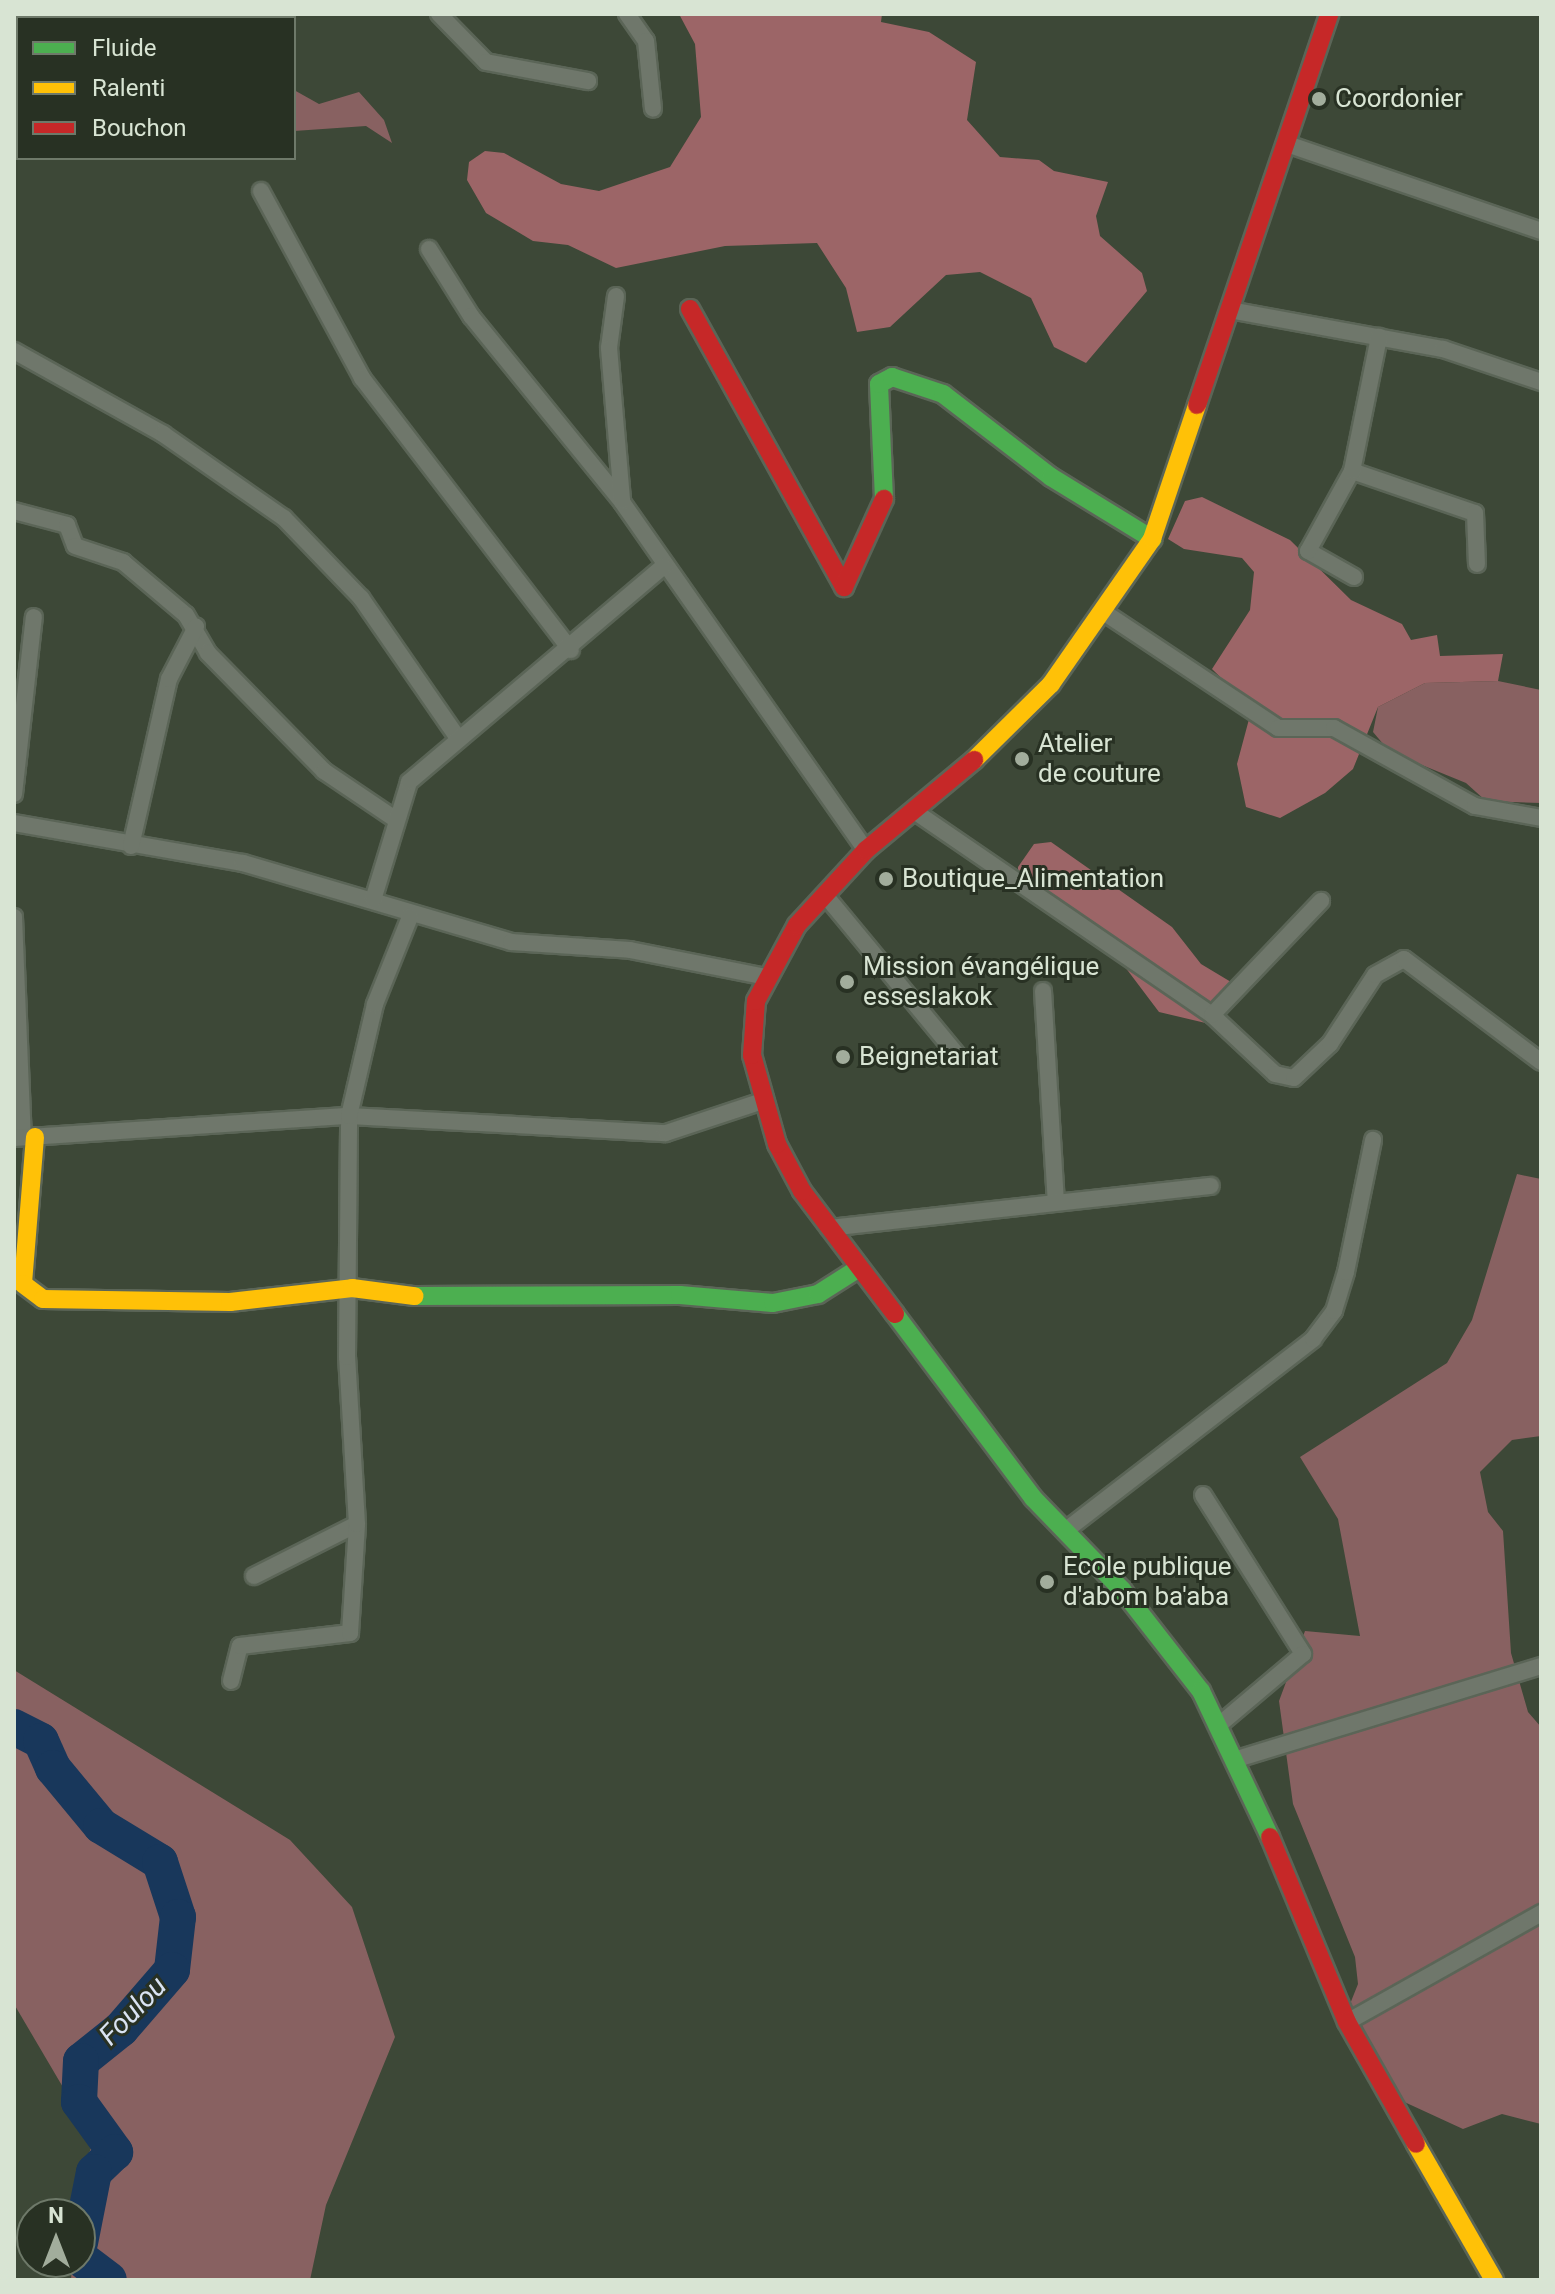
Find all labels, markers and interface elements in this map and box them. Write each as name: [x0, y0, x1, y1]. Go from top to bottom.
legend: [16, 16, 296, 160]
text: Fluide: [92, 34, 156, 62]
text: Ralenti: [92, 74, 165, 102]
place label: Coordonier: [1335, 83, 1463, 115]
marker: Coordonier: [1310, 90, 1328, 108]
text: Bouchon: [92, 114, 187, 142]
place label: Atelier de couture: [1038, 728, 1161, 790]
marker: Atelier de couture: [1013, 750, 1031, 768]
place label: Boutique_Alimentation: [902, 863, 1164, 895]
marker: Boutique_Alimentation: [877, 870, 895, 888]
place label: Mission évangélique esseslakok: [863, 951, 1099, 1012]
marker: Mission évangélique esseslakok: [838, 973, 856, 991]
place label: Beignetariat: [859, 1041, 998, 1073]
marker: Beignetariat: [834, 1048, 852, 1066]
place label: Ecole publique d'abom ba'aba: [1063, 1551, 1232, 1612]
marker: Ecole publique d'abom ba'aba: [1038, 1573, 1056, 1591]
water label: Foulou: [92, 1970, 174, 2052]
north arrow: [16, 2198, 96, 2278]
text: N: [48, 2203, 64, 2228]

